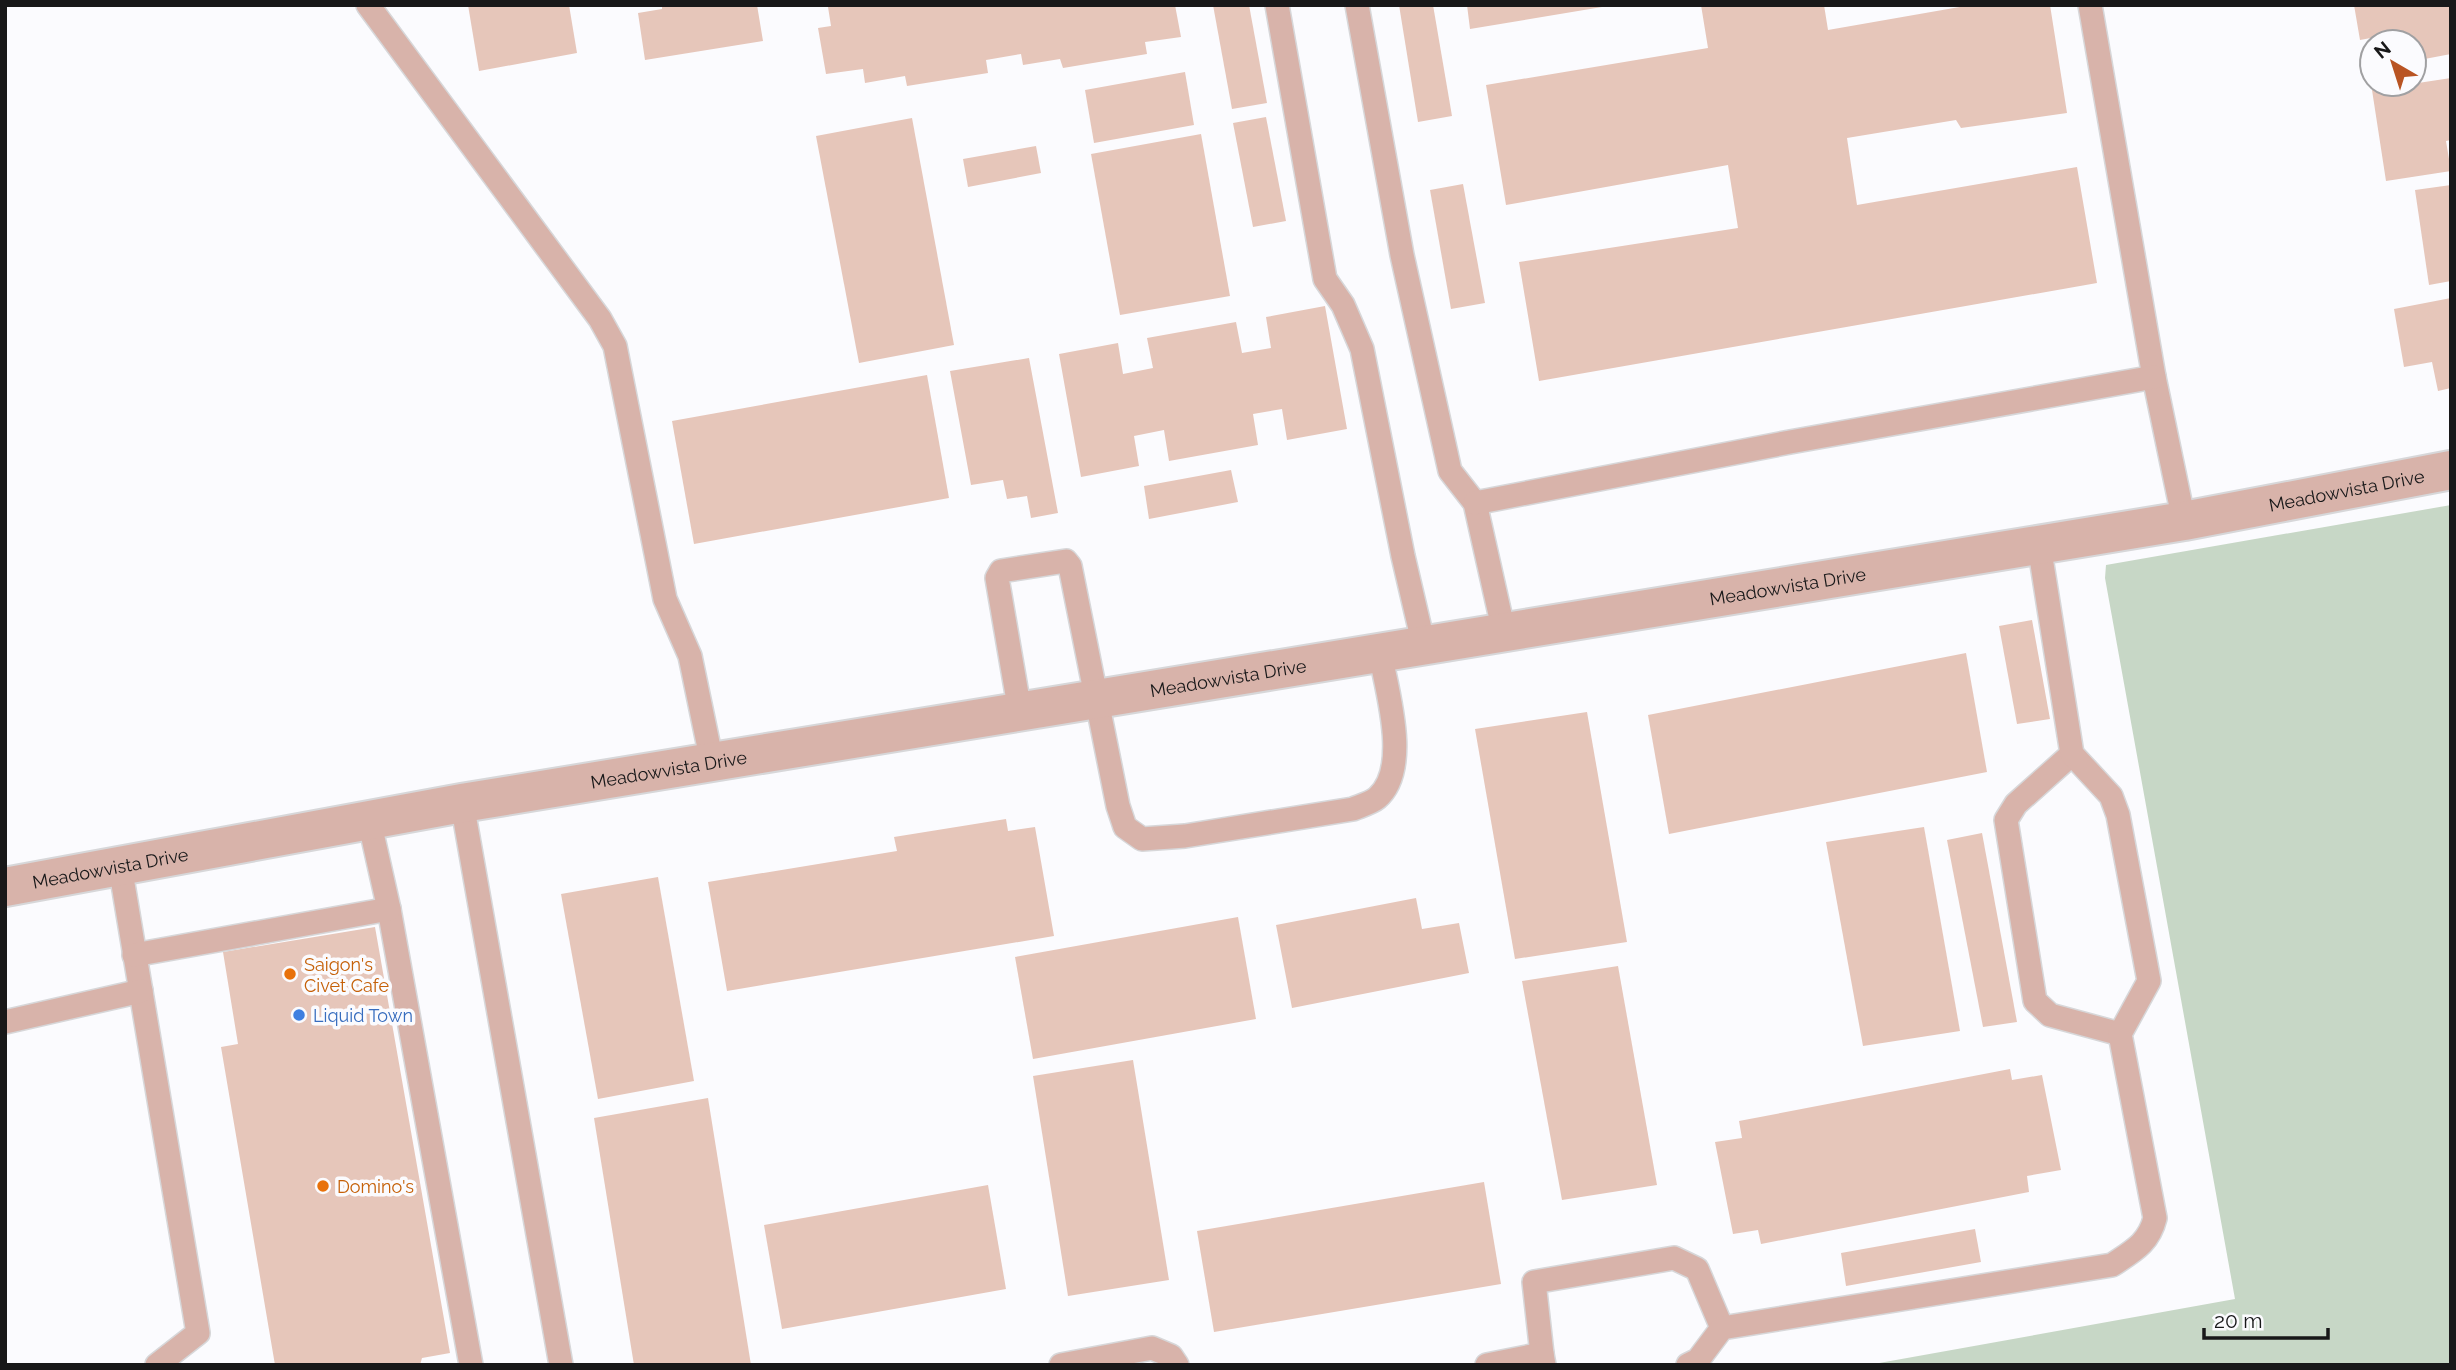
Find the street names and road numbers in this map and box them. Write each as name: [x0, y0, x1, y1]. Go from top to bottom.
street label: Meadowvista Drive: [2267, 465, 2426, 515]
street label: Meadowvista Drive: [1708, 563, 1868, 609]
street label: Meadowvista Drive: [1149, 654, 1308, 701]
street label: Meadowvista Drive: [589, 746, 749, 792]
street label: Meadowvista Drive: [31, 843, 190, 892]

